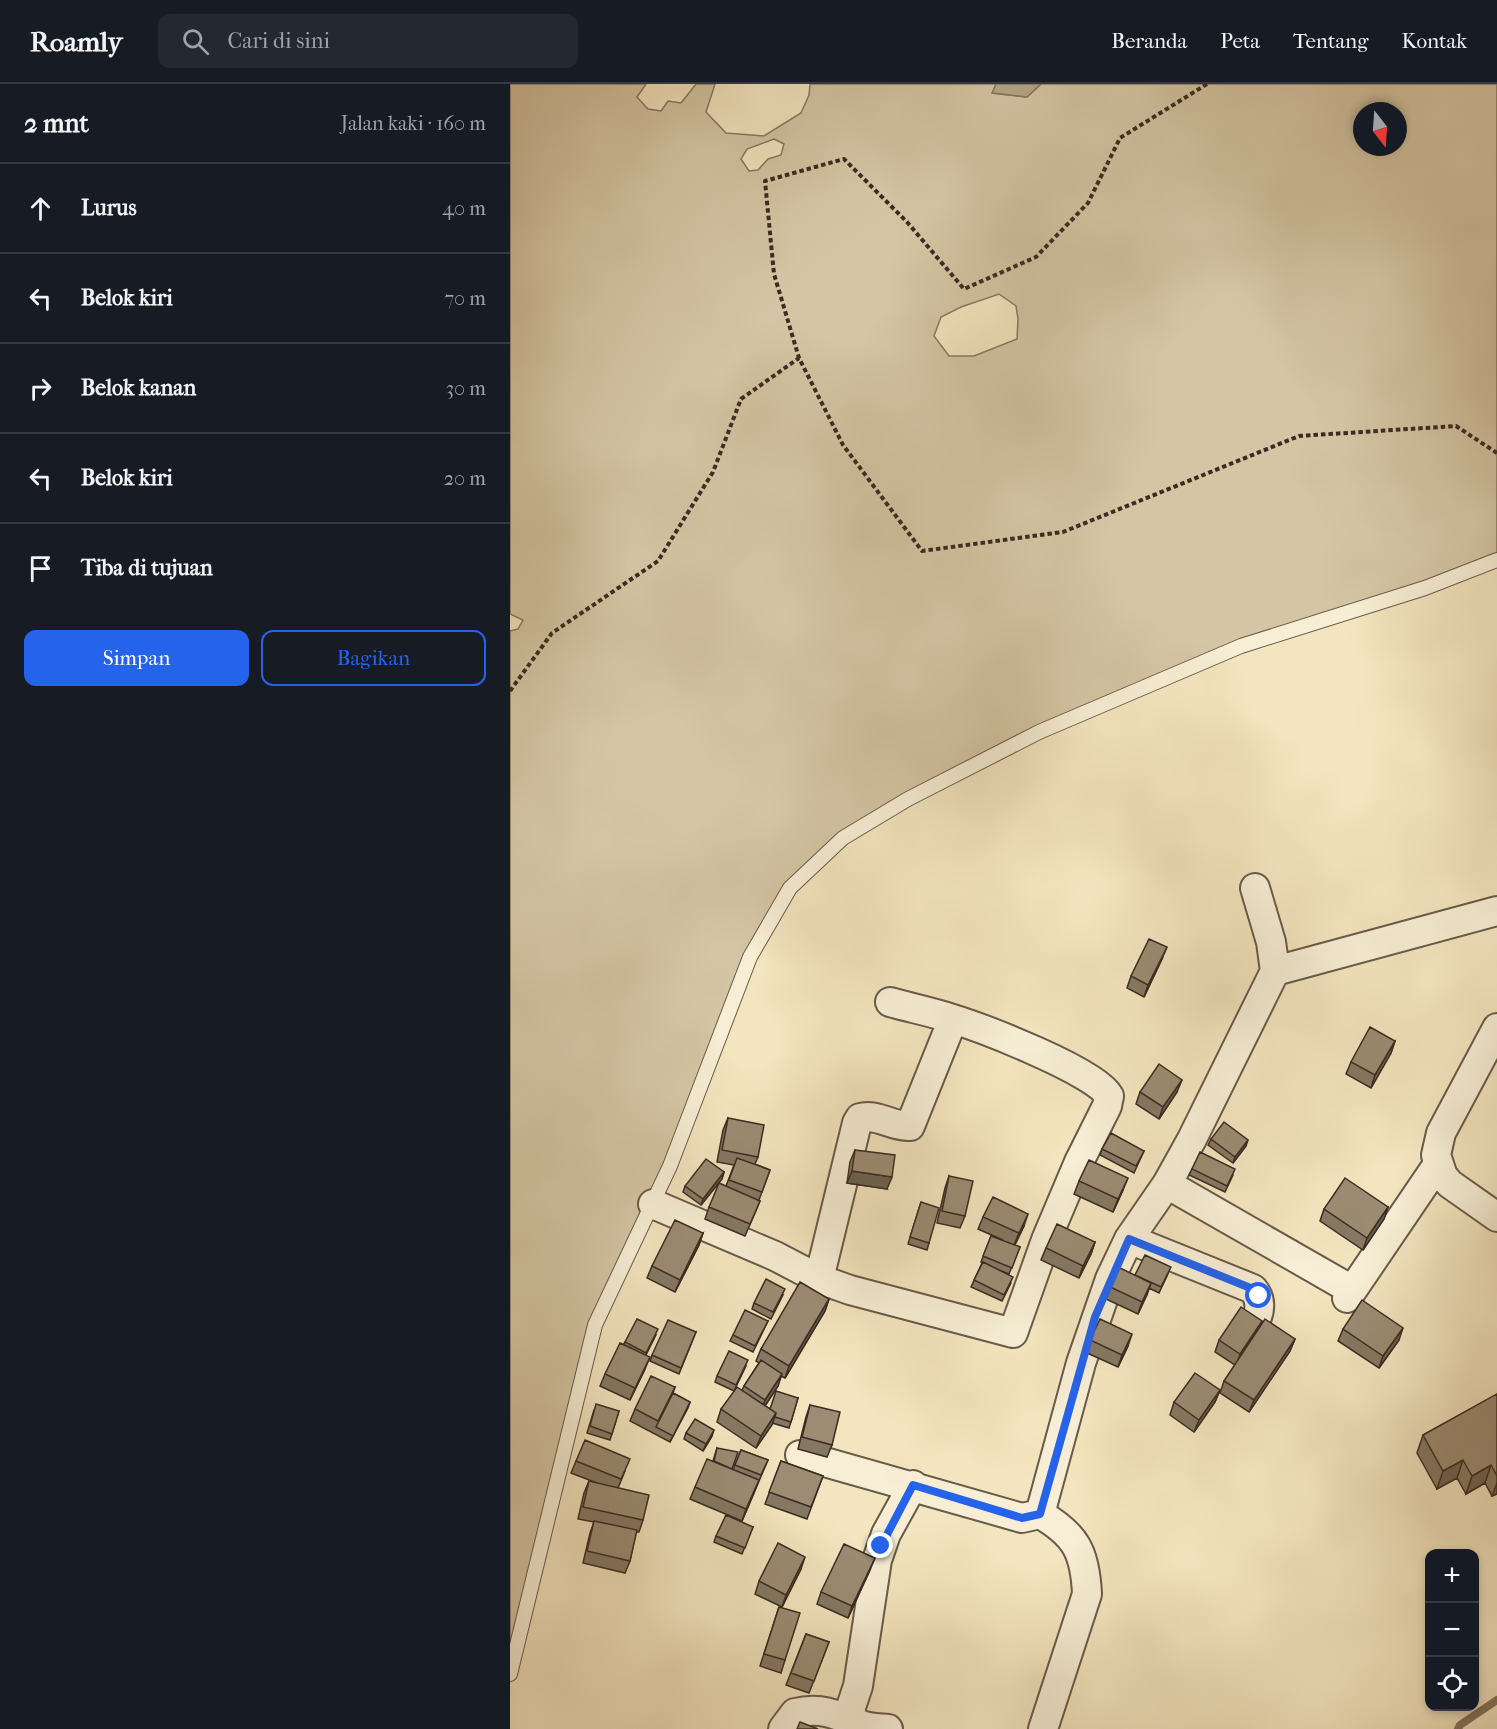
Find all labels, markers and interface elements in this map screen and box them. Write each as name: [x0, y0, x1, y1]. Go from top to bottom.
search box: [158, 14, 578, 68]
text: Roamly: [30, 25, 122, 58]
icon: search: [179, 25, 212, 58]
text: Cari di sini: [227, 28, 330, 54]
text: Beranda: [1111, 29, 1187, 53]
text: Peta: [1220, 29, 1260, 53]
text: Tentang: [1293, 29, 1369, 53]
text: Kontak: [1402, 29, 1467, 53]
north arrow: [1353, 102, 1407, 156]
text: 2 mnt: [24, 108, 89, 139]
text: Jalan kaki · 160 m: [341, 112, 486, 135]
icon: ahead: [24, 192, 57, 225]
text: Lurus: [81, 195, 137, 221]
text: 40 m: [442, 197, 486, 220]
icon: left: [24, 282, 57, 315]
text: Belok kiri: [81, 285, 173, 311]
text: 70 m: [444, 287, 486, 310]
icon: right: [24, 372, 57, 405]
text: Belok kanan: [81, 375, 196, 401]
text: 30 m: [446, 377, 486, 400]
icon: left: [24, 462, 57, 495]
text: Belok kiri: [81, 465, 173, 491]
text: 20 m: [444, 467, 486, 490]
icon: arrive: [24, 552, 57, 585]
text: Tiba di tujuan: [81, 555, 213, 581]
button: Simpan: [24, 630, 249, 686]
button: Bagikan: [261, 630, 486, 686]
route start: [1245, 1282, 1271, 1308]
route end: [867, 1532, 893, 1558]
map controls: [1425, 1549, 1479, 1711]
button: +: [1425, 1549, 1479, 1603]
button: −: [1425, 1603, 1479, 1657]
button: locate: [1425, 1657, 1479, 1711]

